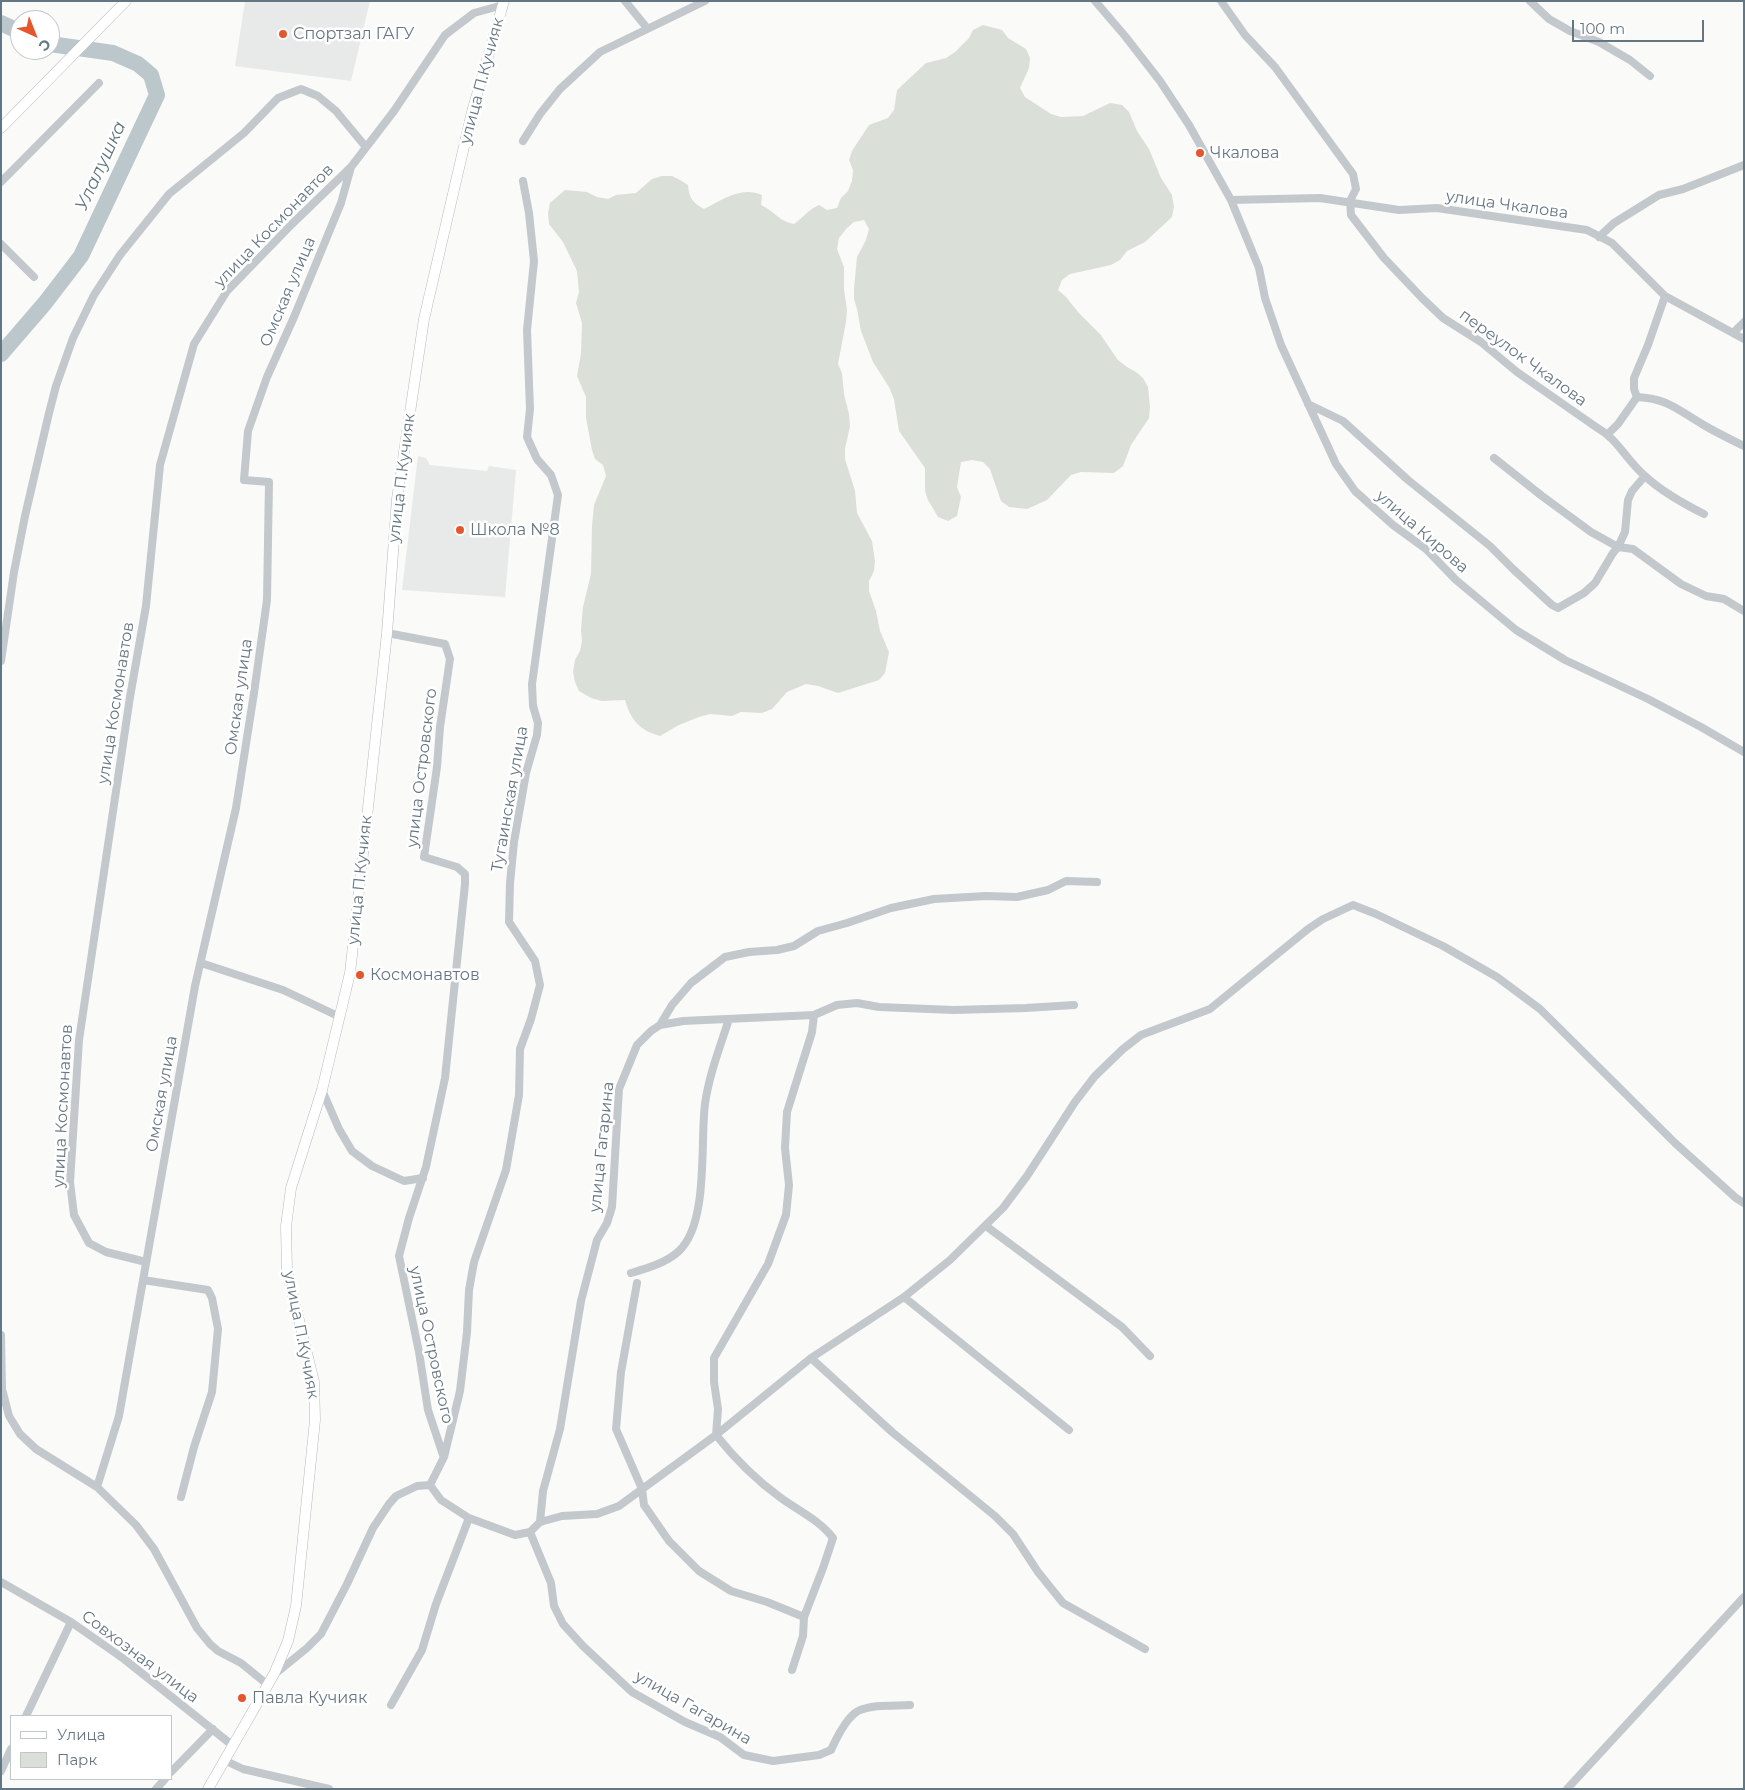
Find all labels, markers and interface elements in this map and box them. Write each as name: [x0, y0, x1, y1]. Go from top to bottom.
north arrow: [10, 10, 60, 60]
scale bar: [1575, 10, 1708, 42]
street label: улица П.Кучияк: [456, 16, 508, 146]
text: 100 m: [1580, 19, 1625, 38]
place label: Спортзал ГАГУ: [293, 24, 414, 44]
marker: Спортзал ГАГУ: [277, 28, 289, 40]
text: С: [35, 35, 55, 55]
water label: Улалушка: [71, 118, 131, 214]
place label: Чкалова: [1210, 143, 1279, 163]
marker: Чкалова: [1194, 147, 1206, 159]
street label: улица Космонавтов: [210, 160, 338, 292]
street label: улица Чкалова: [1445, 187, 1569, 223]
street label: Омская улица: [256, 234, 320, 350]
street label: переулок Чкалова: [1455, 305, 1591, 411]
street label: улица П.Кучияк: [385, 412, 419, 544]
street label: улица Кирова: [1372, 487, 1472, 577]
place label: Школа №8: [470, 520, 560, 540]
marker: Школа №8: [454, 524, 466, 536]
street label: улица Космонавтов: [94, 621, 138, 785]
street label: Омская улица: [221, 637, 257, 757]
street label: улица Островского: [403, 687, 441, 849]
street label: Тугаинская улица: [488, 725, 532, 873]
street label: улица П.Кучияк: [344, 814, 376, 946]
place label: Космонавтов: [370, 965, 480, 985]
marker: Космонавтов: [354, 969, 366, 981]
street label: улица Космонавтов: [49, 1024, 77, 1188]
street label: Омская улица: [142, 1034, 182, 1154]
street label: улица Гагарина: [586, 1081, 618, 1213]
street label: улица Островского: [405, 1264, 457, 1426]
street label: улица П.Кучияк: [279, 1269, 323, 1401]
street label: Совхозная улица: [78, 1607, 202, 1707]
street label: улица Гагарина: [631, 1667, 755, 1749]
place label: Павла Кучияк: [252, 1688, 367, 1708]
marker: Павла Кучияк: [236, 1692, 248, 1704]
legend: [10, 1715, 172, 1780]
text: Улица: [57, 1725, 105, 1744]
text: Парк: [57, 1750, 97, 1769]

